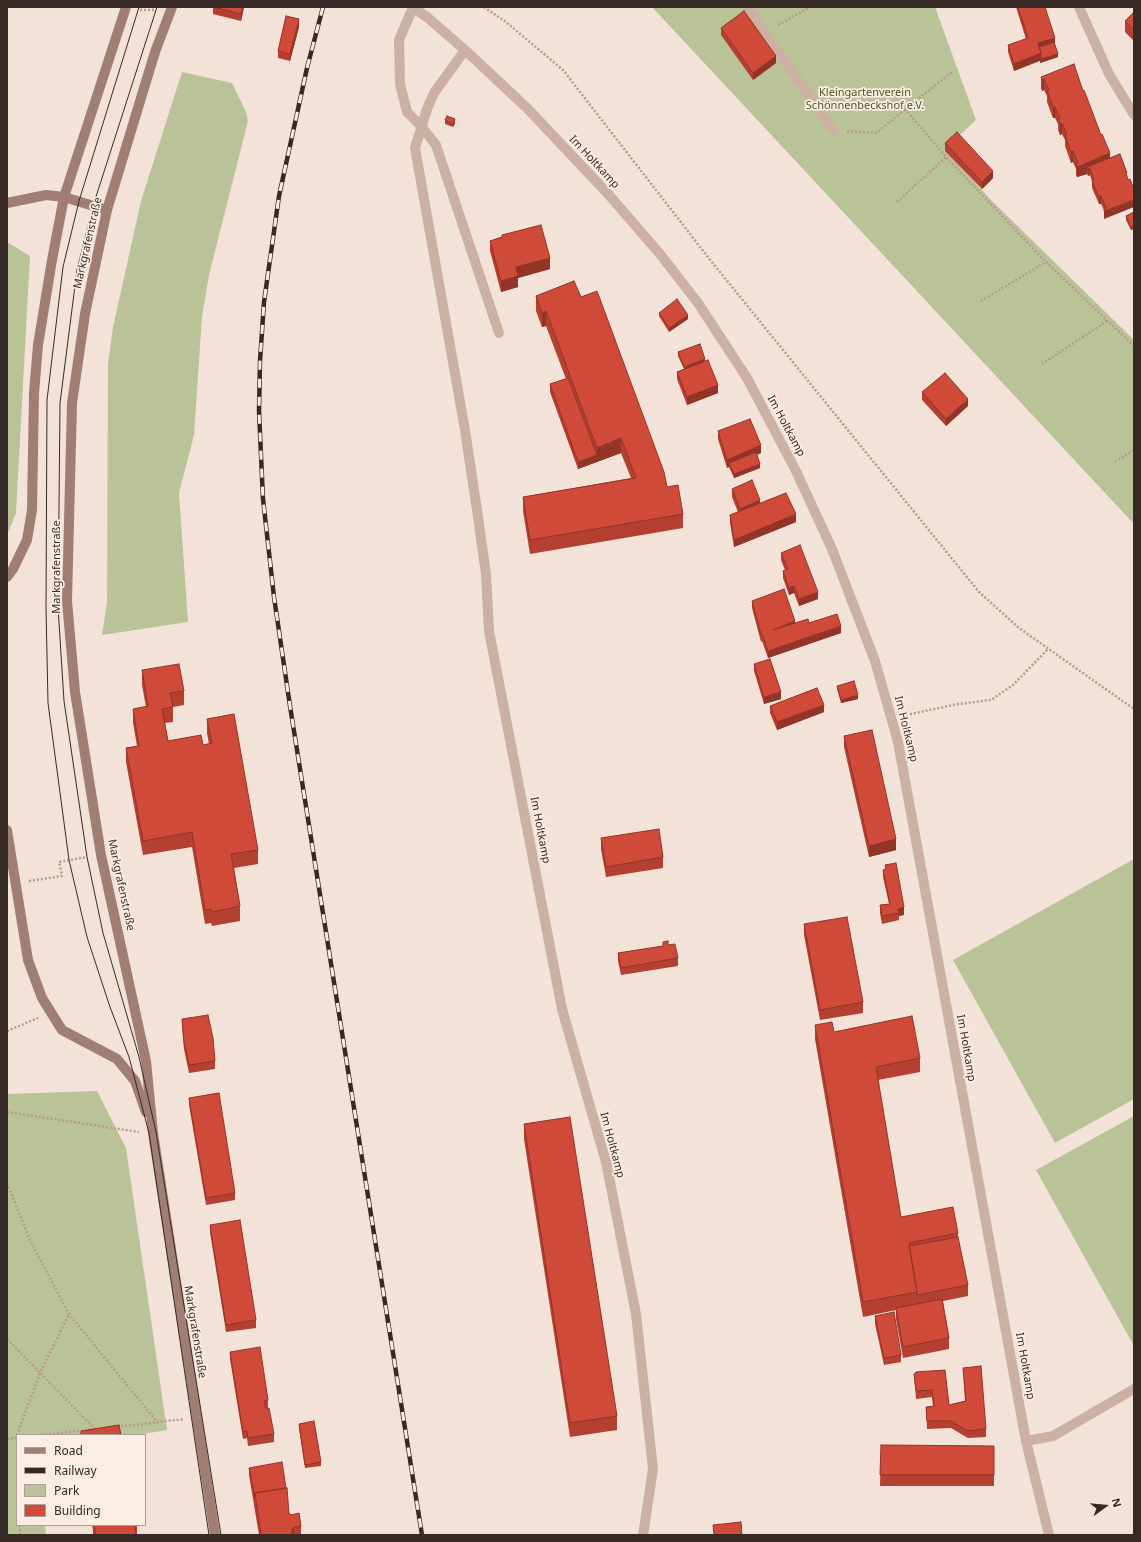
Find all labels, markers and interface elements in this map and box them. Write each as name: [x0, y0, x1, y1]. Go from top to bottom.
park label: Kleingartenverein Schönnenbeckshof e.V.: [806, 86, 924, 112]
street label: Im Holtkamp: [566, 133, 622, 191]
street label: Markgrafenstraße: [71, 196, 105, 290]
street label: Im Holtkamp: [764, 393, 808, 459]
street label: Markgrafenstraße: [50, 520, 64, 614]
street label: Im Holtkamp: [891, 695, 921, 763]
street label: Im Holtkamp: [527, 796, 553, 864]
street label: Markgrafenstraße: [105, 838, 137, 932]
street label: Im Holtkamp: [954, 1014, 978, 1082]
street label: Im Holtkamp: [597, 1111, 627, 1179]
street label: Markgrafenstraße: [181, 1285, 209, 1379]
street label: Im Holtkamp: [1013, 1332, 1037, 1400]
legend: [16, 1434, 146, 1526]
text: Road: [54, 1442, 83, 1459]
text: Railway: [54, 1462, 97, 1479]
text: Park: [54, 1482, 79, 1499]
north arrow: [1085, 1486, 1125, 1526]
text: N: [1109, 1496, 1125, 1509]
text: Building: [54, 1502, 101, 1519]

